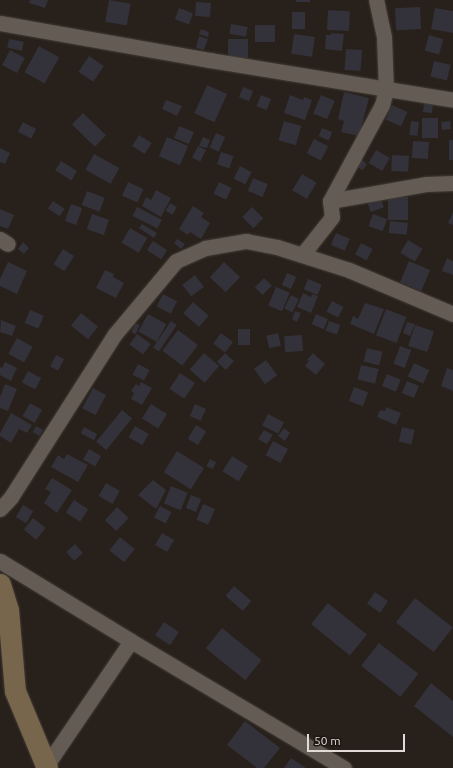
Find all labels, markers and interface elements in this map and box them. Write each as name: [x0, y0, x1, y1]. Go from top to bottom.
scale bar: [309, 726, 407, 752]
text: 50 m: [314, 734, 341, 747]

